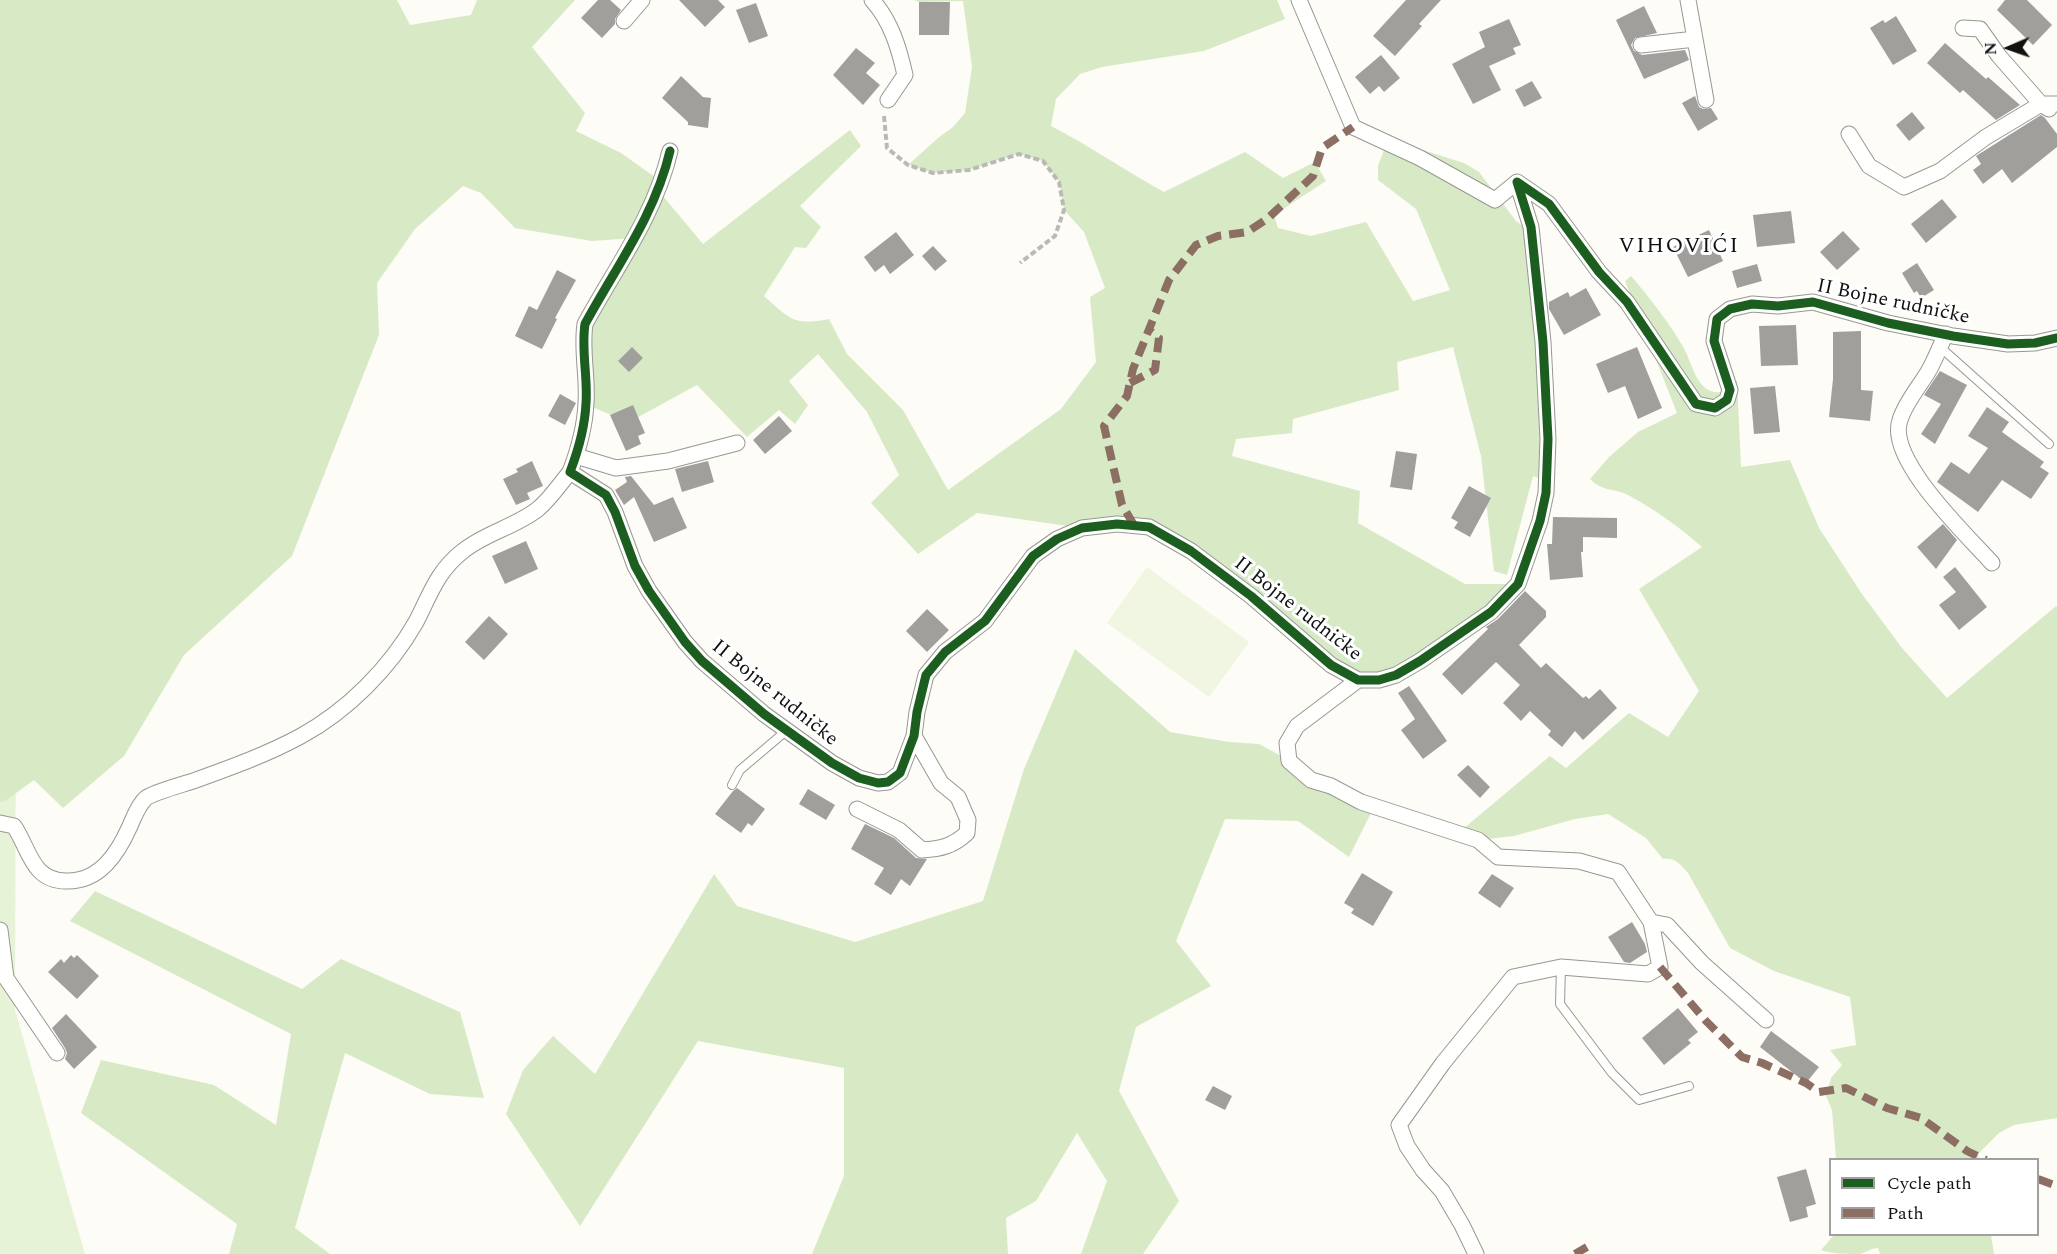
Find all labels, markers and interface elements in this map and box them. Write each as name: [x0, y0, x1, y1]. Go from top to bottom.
north arrow: [1979, 18, 2039, 78]
text: N: [1979, 42, 2003, 56]
district label: VIHOVIĆI: [1618, 235, 1740, 261]
street label: II Bojne rudničke: [1814, 275, 1972, 331]
street label: II Bojne rudničke: [1228, 553, 1366, 667]
street label: II Bojne rudničke: [706, 636, 842, 752]
legend: [1829, 1158, 2039, 1236]
text: Cycle path: [1887, 1170, 1972, 1197]
text: Path: [1887, 1200, 1924, 1227]

